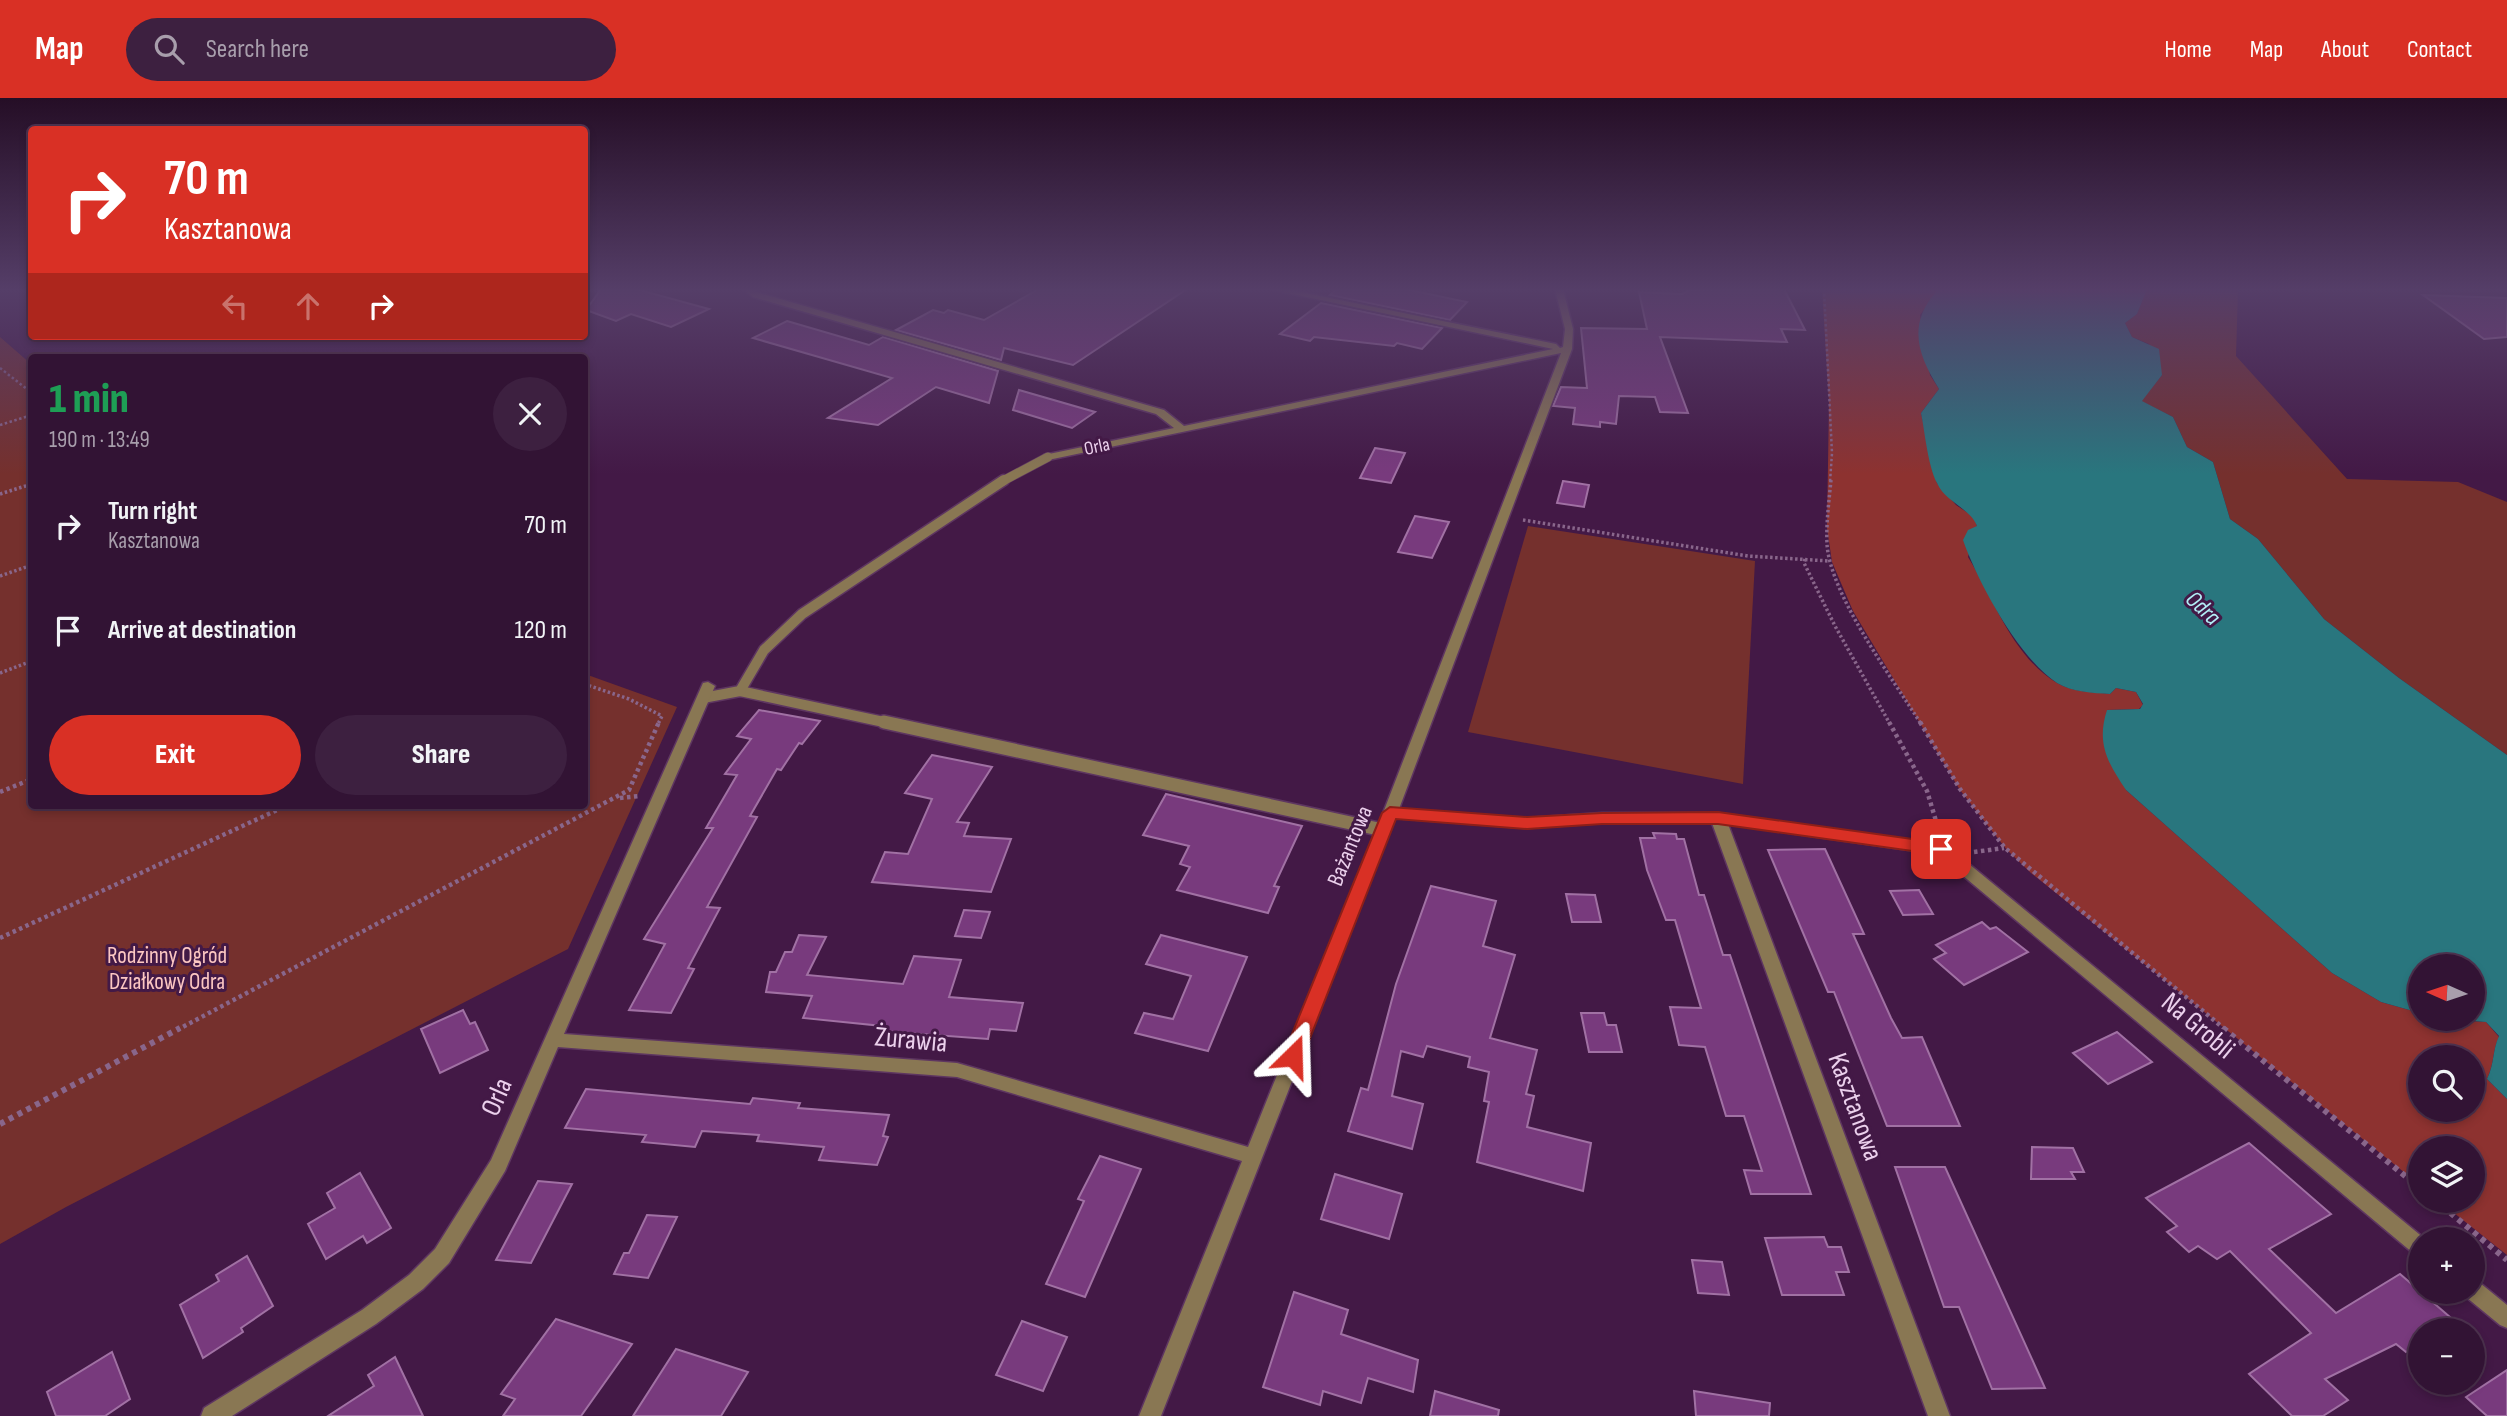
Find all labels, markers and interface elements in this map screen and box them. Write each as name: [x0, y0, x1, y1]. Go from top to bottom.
search box: [126, 18, 616, 81]
text: Map: [35, 29, 84, 69]
icon: search: [150, 30, 188, 68]
text: Search here: [206, 34, 309, 65]
text: Home: [2164, 35, 2212, 64]
text: Map: [2250, 35, 2283, 64]
text: About: [2321, 35, 2369, 64]
text: Contact: [2407, 35, 2472, 64]
text: 70 m: [164, 150, 249, 209]
icon: right: [49, 154, 140, 245]
text: Kasztanowa: [164, 210, 292, 249]
icon: left: [216, 287, 254, 325]
icon: ahead: [289, 287, 327, 325]
icon: right: [362, 287, 400, 325]
text: 1 min: [49, 374, 129, 425]
button: close: [493, 377, 567, 451]
text: 190 m · 13:49: [49, 426, 150, 454]
street label: Orla: [1082, 433, 1112, 461]
text: Turn right: [108, 496, 197, 527]
icon: right: [49, 507, 87, 545]
text: 70 m: [524, 510, 567, 541]
text: Kasztanowa: [108, 527, 200, 555]
water label: Odra: [2179, 585, 2227, 632]
icon: arrive: [49, 612, 87, 650]
text: Arrive at destination: [108, 615, 296, 646]
text: 120 m: [514, 615, 567, 646]
button: Exit: [49, 715, 301, 795]
button: Share: [315, 715, 567, 795]
street label: Bażantowa: [1321, 802, 1379, 890]
pin: [1911, 819, 1971, 879]
icon: arrive: [1922, 830, 1960, 868]
park label: Rodzinny Ogród Działkowy Odra: [107, 942, 227, 996]
north arrow: [2408, 954, 2485, 1031]
map controls: [2408, 954, 2485, 1395]
street label: Na Grobli: [2155, 986, 2241, 1066]
position arrow: [1256, 1019, 1330, 1093]
street label: Żurawia: [873, 1020, 949, 1060]
button: search: [2408, 1045, 2485, 1122]
street label: Kasztanowa: [1820, 1049, 1890, 1165]
street label: Orla: [474, 1073, 520, 1121]
button: layers: [2408, 1136, 2485, 1213]
button: +: [2408, 1227, 2485, 1304]
button: −: [2408, 1318, 2485, 1395]

